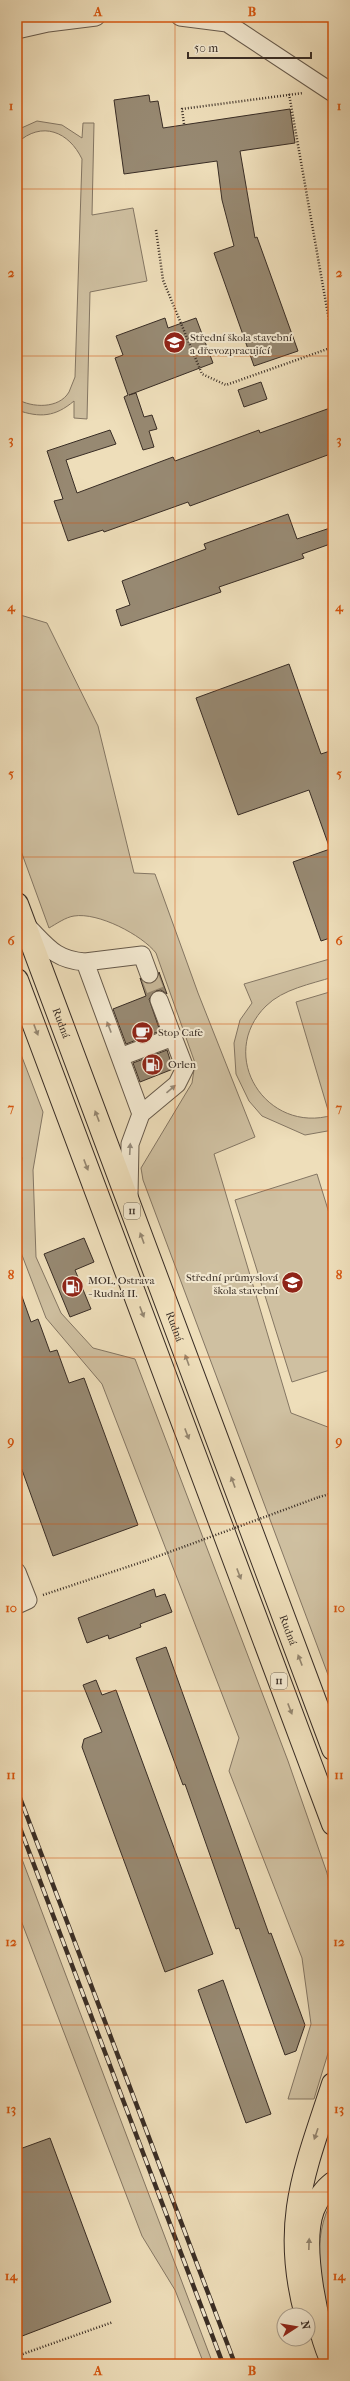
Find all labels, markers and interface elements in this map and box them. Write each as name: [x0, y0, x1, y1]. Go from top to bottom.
text: A: [93, 4, 103, 19]
text: B: [248, 4, 257, 19]
scale bar: [188, 34, 311, 60]
text: 50 m: [194, 41, 218, 55]
text: 1: [9, 98, 14, 113]
text: 1: [337, 98, 342, 113]
text: 2: [8, 265, 15, 280]
text: 2: [336, 265, 343, 280]
school or university icon: Střední škola stavební a dřevozpracující: [162, 330, 188, 356]
place label: Střední škola stavební a dřevozpracující: [190, 331, 293, 357]
text: 3: [8, 432, 14, 448]
text: 3: [336, 432, 342, 448]
text: 4: [6, 599, 16, 615]
text: 4: [334, 599, 344, 615]
text: 5: [8, 766, 14, 781]
text: 5: [336, 766, 342, 781]
text: 6: [7, 933, 15, 948]
text: 6: [335, 933, 343, 948]
street label: Rudná: [50, 1006, 73, 1041]
cafe icon: Stop Cafe: [129, 1019, 155, 1045]
one-way arrow: [106, 1021, 112, 1033]
one-way arrow: [33, 1024, 39, 1036]
place label: Stop Cafe: [158, 1026, 203, 1039]
fuel station icon: Orlen: [139, 1051, 165, 1077]
place label: Orlen: [168, 1058, 197, 1071]
one-way arrow: [166, 1084, 176, 1093]
text: 7: [7, 1100, 15, 1115]
text: 7: [335, 1100, 343, 1115]
one-way arrow: [93, 1110, 99, 1122]
one-way arrow: [127, 1143, 134, 1155]
one-way arrow: [84, 1159, 90, 1171]
road number: 11: [124, 1203, 140, 1219]
one-way arrow: [139, 1232, 145, 1244]
text: 8: [8, 1267, 15, 1282]
text: 8: [336, 1267, 343, 1282]
school or university icon: Střední průmyslová škola stavební: [280, 1270, 306, 1296]
place label: Střední průmyslová škola stavební: [186, 1271, 279, 1297]
fuel station icon: MOL, Ostrava - Rudná II.: [60, 1273, 86, 1299]
place label: MOL, Ostrava - Rudná II.: [88, 1274, 155, 1300]
one-way arrow: [139, 1307, 145, 1319]
street label: Rudná: [163, 1309, 187, 1344]
one-way arrow: [184, 1354, 190, 1366]
one-way arrow: [185, 1429, 191, 1441]
text: 9: [7, 1433, 15, 1449]
text: 9: [335, 1433, 343, 1449]
one-way arrow: [229, 1475, 235, 1487]
one-way arrow: [237, 1568, 243, 1580]
text: 10: [5, 1600, 17, 1615]
text: 10: [333, 1600, 345, 1615]
street label: Rudná: [277, 1613, 300, 1648]
one-way arrow: [296, 1654, 302, 1666]
road number: 11: [271, 1673, 287, 1689]
one-way arrow: [287, 1703, 293, 1715]
text: 11: [6, 1767, 16, 1782]
text: 11: [334, 1767, 344, 1782]
text: 12: [5, 1934, 17, 1949]
text: 12: [333, 1934, 345, 1949]
text: 13: [6, 2101, 16, 2117]
text: 13: [334, 2101, 344, 2117]
one-way arrow: [313, 2129, 319, 2141]
one-way arrow: [306, 2238, 313, 2250]
text: 14: [5, 2268, 18, 2284]
text: 14: [333, 2268, 346, 2284]
north arrow: [276, 2307, 316, 2347]
text: N: [298, 2320, 313, 2331]
text: A: [93, 2363, 103, 2378]
text: B: [248, 2363, 257, 2378]

